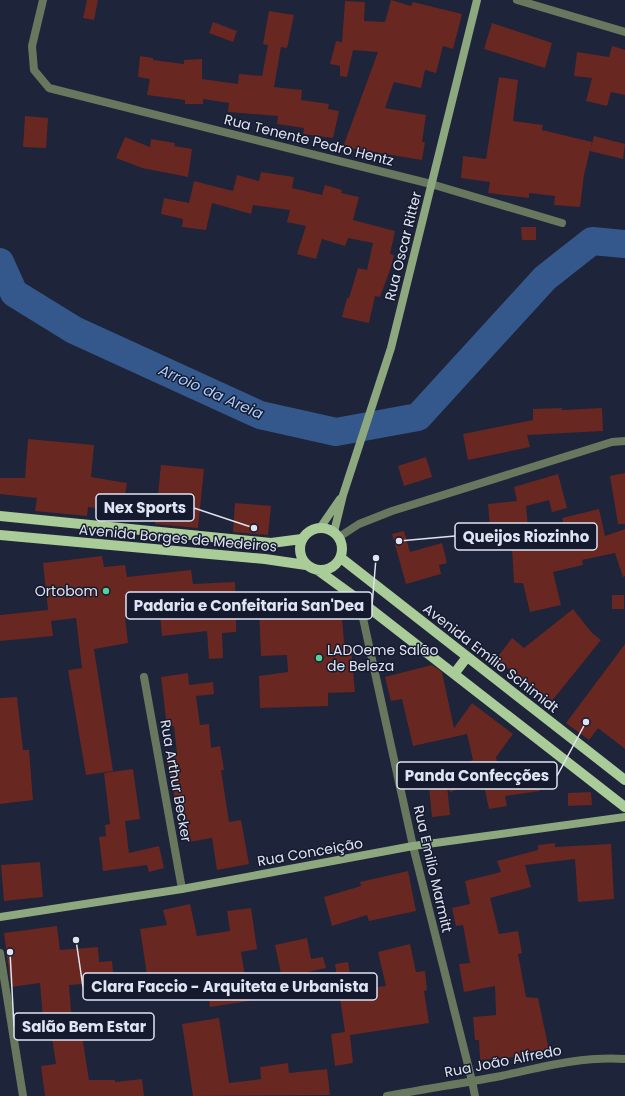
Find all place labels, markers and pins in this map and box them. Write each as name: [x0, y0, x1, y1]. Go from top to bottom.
callout: Nex Sports: [96, 494, 194, 521]
callout: Queijos Riozinho: [455, 523, 597, 550]
place label: Ortobom: [35, 581, 98, 601]
marker: Ortobom: [101, 586, 111, 596]
callout: Padaria e Confeitaria San'Dea: [126, 592, 372, 619]
place label: LADOeme Salão de Beleza: [327, 640, 438, 676]
marker: LADOeme Salão de Beleza: [314, 653, 324, 663]
callout: Panda Confecções: [397, 762, 557, 789]
callout: Clara Faccio - Arquiteta e Urbanista: [83, 973, 377, 1000]
callout: Salão Bem Estar: [14, 1013, 154, 1040]

